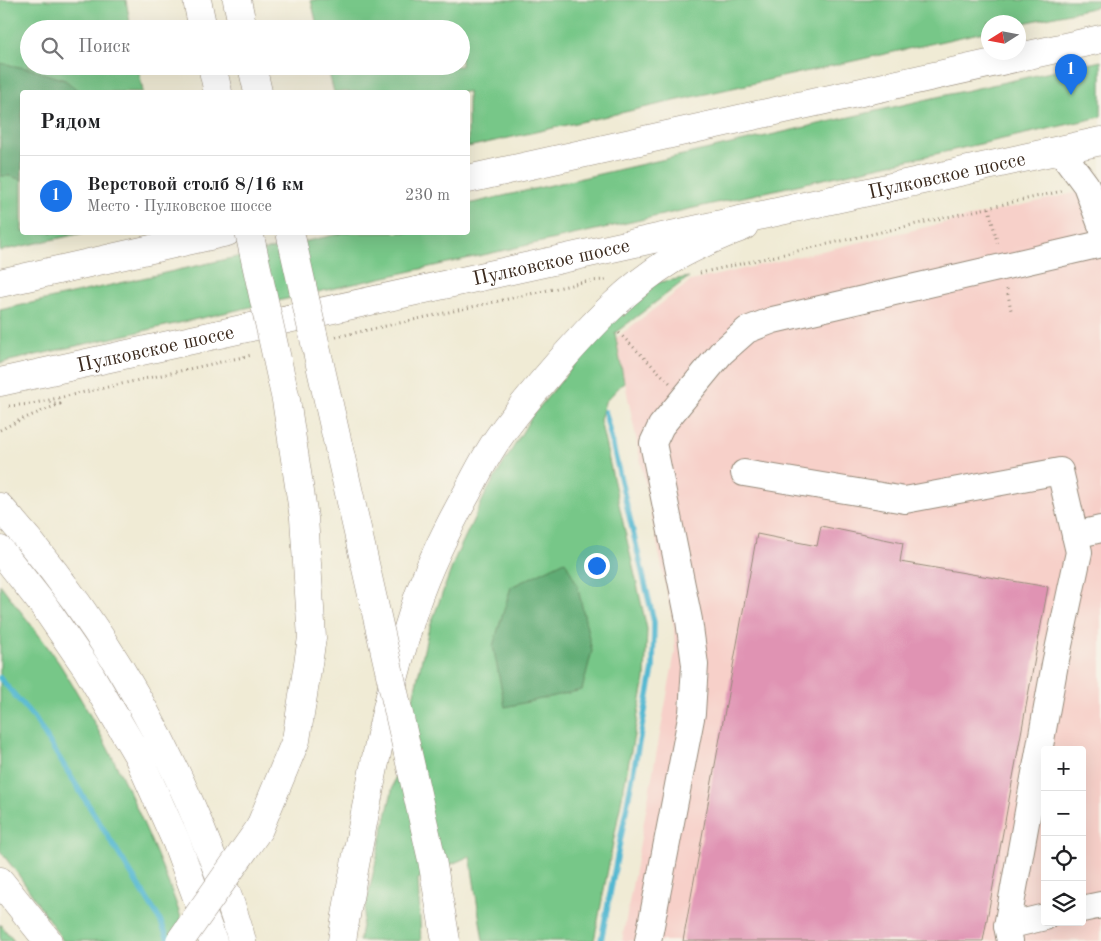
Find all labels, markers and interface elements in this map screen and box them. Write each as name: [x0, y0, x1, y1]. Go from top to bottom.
north arrow: [981, 15, 1026, 60]
search box: [20, 20, 470, 75]
icon: search: [38, 34, 66, 62]
text: Поиск: [78, 38, 130, 57]
pin: 1: [1055, 54, 1087, 95]
text: Рядом: [40, 112, 101, 133]
street label: Пулковское шоссе: [867, 150, 1027, 204]
text: Верстовой столб 8/16 км: [87, 176, 304, 195]
text: 1: [51, 188, 61, 204]
text: 230 m: [405, 188, 450, 204]
text: Место · Пулковское шоссе: [87, 199, 272, 215]
street label: Пулковское шоссе: [471, 236, 632, 290]
street label: Пулковское шоссе: [75, 323, 236, 377]
your location: [584, 553, 610, 579]
map controls: [1041, 746, 1086, 926]
button: +: [1041, 746, 1086, 791]
button: −: [1041, 791, 1086, 836]
button: locate: [1041, 836, 1086, 881]
button: layers: [1041, 881, 1086, 926]

